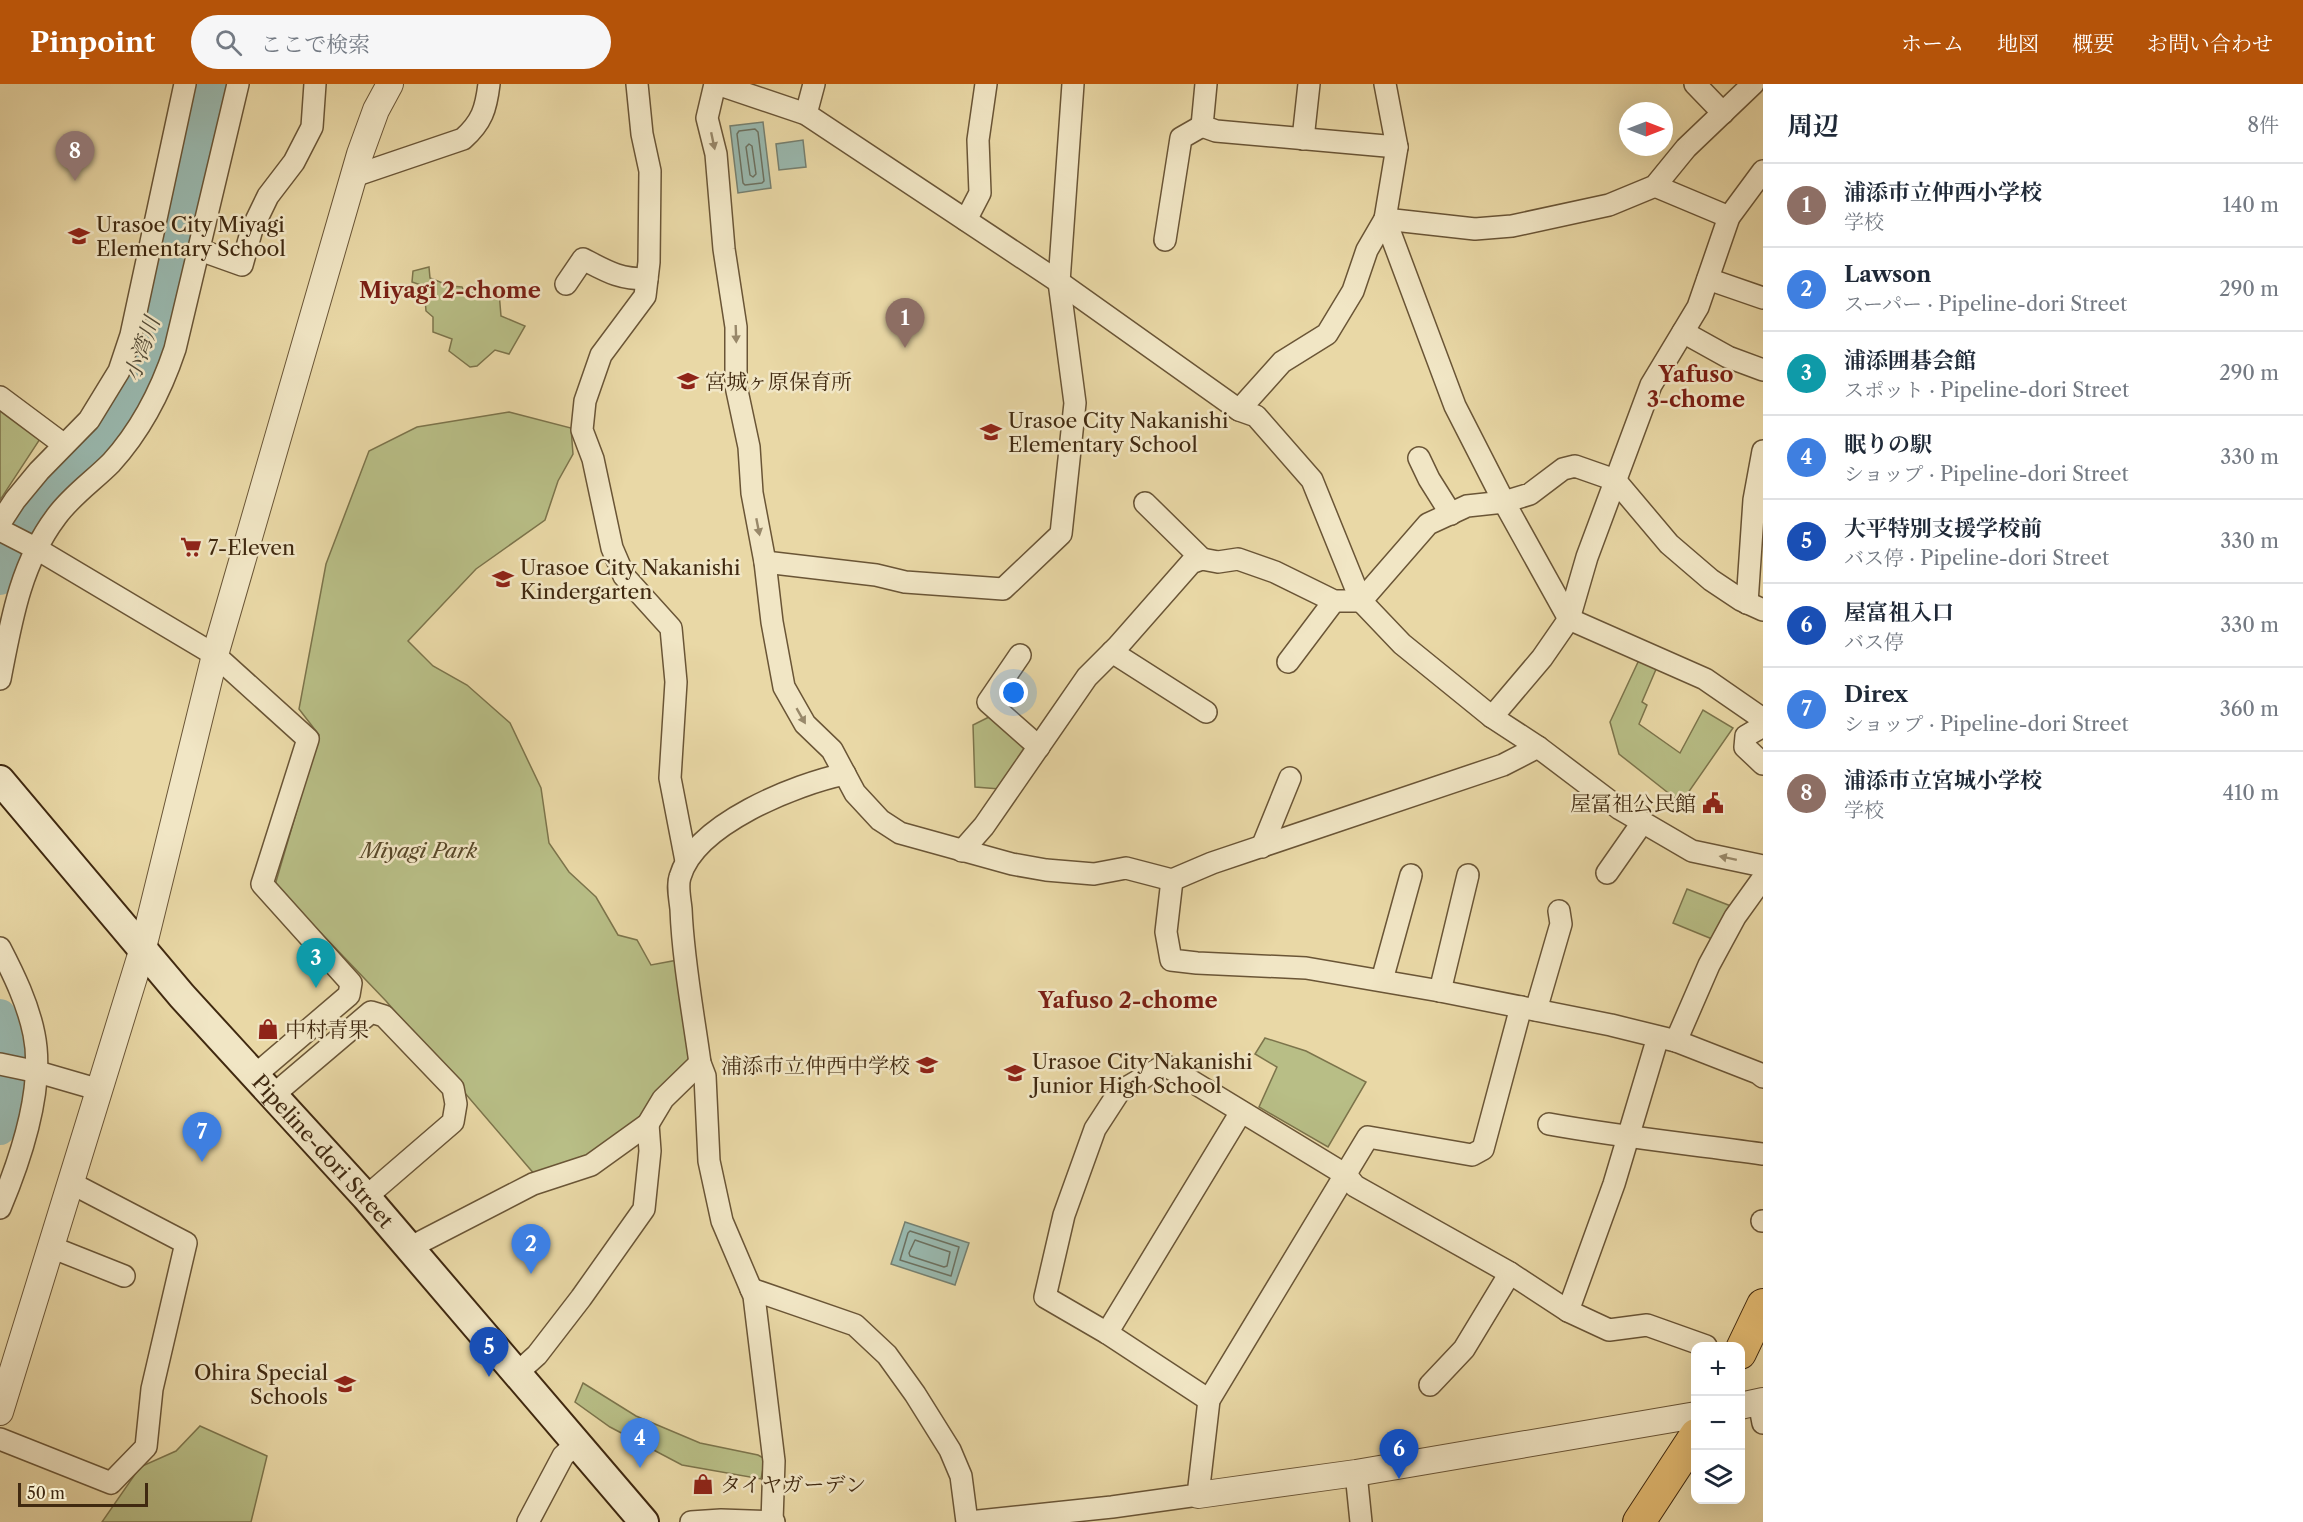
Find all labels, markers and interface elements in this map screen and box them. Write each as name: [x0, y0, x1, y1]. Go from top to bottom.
search box: [191, 15, 611, 69]
text: Pinpoint: [30, 25, 155, 59]
icon: search: [212, 26, 245, 59]
text: ここで検索: [260, 31, 370, 58]
text: ホーム: [1901, 31, 1964, 56]
text: 地図: [1997, 31, 2039, 56]
text: 概要: [2072, 31, 2114, 56]
text: お問い合わせ: [2147, 31, 2273, 56]
north arrow: [1619, 102, 1673, 156]
text: 周辺: [1787, 110, 1839, 142]
text: 8件: [2247, 113, 2279, 137]
pin: 8: [56, 132, 94, 181]
one-way arrow: [708, 132, 718, 150]
text: 浦添市立仲西小学校: [1844, 179, 2042, 206]
text: 1: [1802, 193, 1811, 217]
text: 140 m: [2222, 193, 2279, 217]
text: 学校: [1844, 210, 1884, 234]
place label: Urasoe City Miyagi Elementary School: [96, 212, 286, 261]
school or university icon: Urasoe City Miyagi Elementary School: [67, 224, 91, 248]
text: Lawson: [1844, 261, 1931, 288]
district label: Miyagi 2-chome: [359, 277, 541, 304]
text: 2: [1801, 277, 1812, 301]
text: 290 m: [2219, 277, 2279, 301]
text: スーパー · Pipeline-dori Street: [1844, 292, 2127, 316]
pin: 1: [886, 298, 924, 348]
water label: 小湾川: [118, 312, 166, 385]
one-way arrow: [731, 325, 741, 344]
text: 浦添囲碁会館: [1844, 347, 1976, 374]
district label: Yafuso 3-chome: [1647, 361, 1745, 413]
text: 3: [1801, 361, 1812, 385]
text: 290 m: [2219, 361, 2279, 385]
school or university icon: 宮城ヶ原保育所: [676, 369, 700, 393]
place label: 宮城ヶ原保育所: [705, 369, 852, 394]
text: スポット · Pipeline-dori Street: [1844, 378, 2129, 402]
place label: Urasoe City Nakanishi Elementary School: [1008, 408, 1228, 457]
school or university icon: Urasoe City Nakanishi Elementary School: [979, 420, 1003, 444]
text: 眠りの駅: [1844, 431, 1932, 458]
text: 4: [1801, 445, 1812, 469]
text: 330 m: [2220, 445, 2279, 469]
text: ショップ · Pipeline-dori Street: [1844, 462, 2129, 486]
text: 大平特別支援学校前: [1844, 515, 2042, 542]
one-way arrow: [754, 518, 763, 537]
text: 5: [1801, 529, 1812, 553]
text: 330 m: [2220, 529, 2279, 553]
supermarket icon: 7-Eleven: [179, 535, 203, 559]
place label: 7-Eleven: [208, 535, 295, 560]
text: バス停 · Pipeline-dori Street: [1844, 546, 2109, 570]
place label: Urasoe City Nakanishi Kindergarten: [520, 555, 740, 604]
school or university icon: Urasoe City Nakanishi Kindergarten: [491, 567, 515, 591]
text: 屋富祖入口: [1844, 599, 1954, 626]
text: 6: [1801, 613, 1812, 637]
text: 330 m: [2220, 613, 2279, 637]
text: バス停: [1844, 630, 1904, 654]
your location: [999, 678, 1028, 707]
text: Direx: [1844, 681, 1908, 708]
text: 7: [1801, 697, 1812, 721]
text: 360 m: [2220, 697, 2279, 721]
one-way arrow: [796, 708, 806, 725]
text: ショップ · Pipeline-dori Street: [1844, 712, 2129, 736]
text: 浦添市立宮城小学校: [1844, 767, 2042, 794]
text: 8: [1800, 781, 1813, 805]
text: 410 m: [2222, 781, 2279, 805]
place label: 屋冨祖公民館: [1570, 791, 1696, 816]
public building icon: 屋冨祖公民館: [1701, 791, 1725, 815]
text: 学校: [1844, 798, 1884, 822]
park label: Miyagi Park: [358, 838, 478, 863]
one-way arrow: [1718, 853, 1737, 863]
pin: 3: [296, 938, 336, 988]
district label: Yafuso 2-chome: [1037, 987, 1218, 1014]
shop icon: 中村青果: [256, 1017, 280, 1041]
place label: 中村青果: [285, 1017, 369, 1042]
place label: Urasoe City Nakanishi Junior High School: [1029, 1049, 1252, 1098]
place label: 浦添市立仲西中学校: [721, 1053, 910, 1078]
school or university icon: 浦添市立仲西中学校: [915, 1053, 939, 1077]
school or university icon: Urasoe City Nakanishi Junior High School: [1003, 1061, 1027, 1085]
street label: Pipeline-dori Street: [247, 1069, 399, 1233]
pin: 7: [182, 1112, 222, 1162]
pin: 2: [512, 1224, 550, 1274]
pin: 5: [470, 1328, 508, 1377]
map controls: [1691, 1342, 1745, 1504]
button: +: [1691, 1342, 1745, 1396]
place label: Ohira Special Schools: [194, 1360, 328, 1409]
school or university icon: Ohira Special Schools: [333, 1372, 357, 1396]
button: −: [1691, 1396, 1745, 1450]
pin: 4: [620, 1418, 660, 1468]
pin: 6: [1380, 1430, 1418, 1479]
button: layers: [1691, 1450, 1745, 1504]
shop icon: タイヤガーデン: [691, 1472, 715, 1496]
place label: タイヤガーデン: [720, 1472, 866, 1497]
scale bar: [18, 1480, 148, 1508]
text: 50 m: [27, 1483, 65, 1503]

